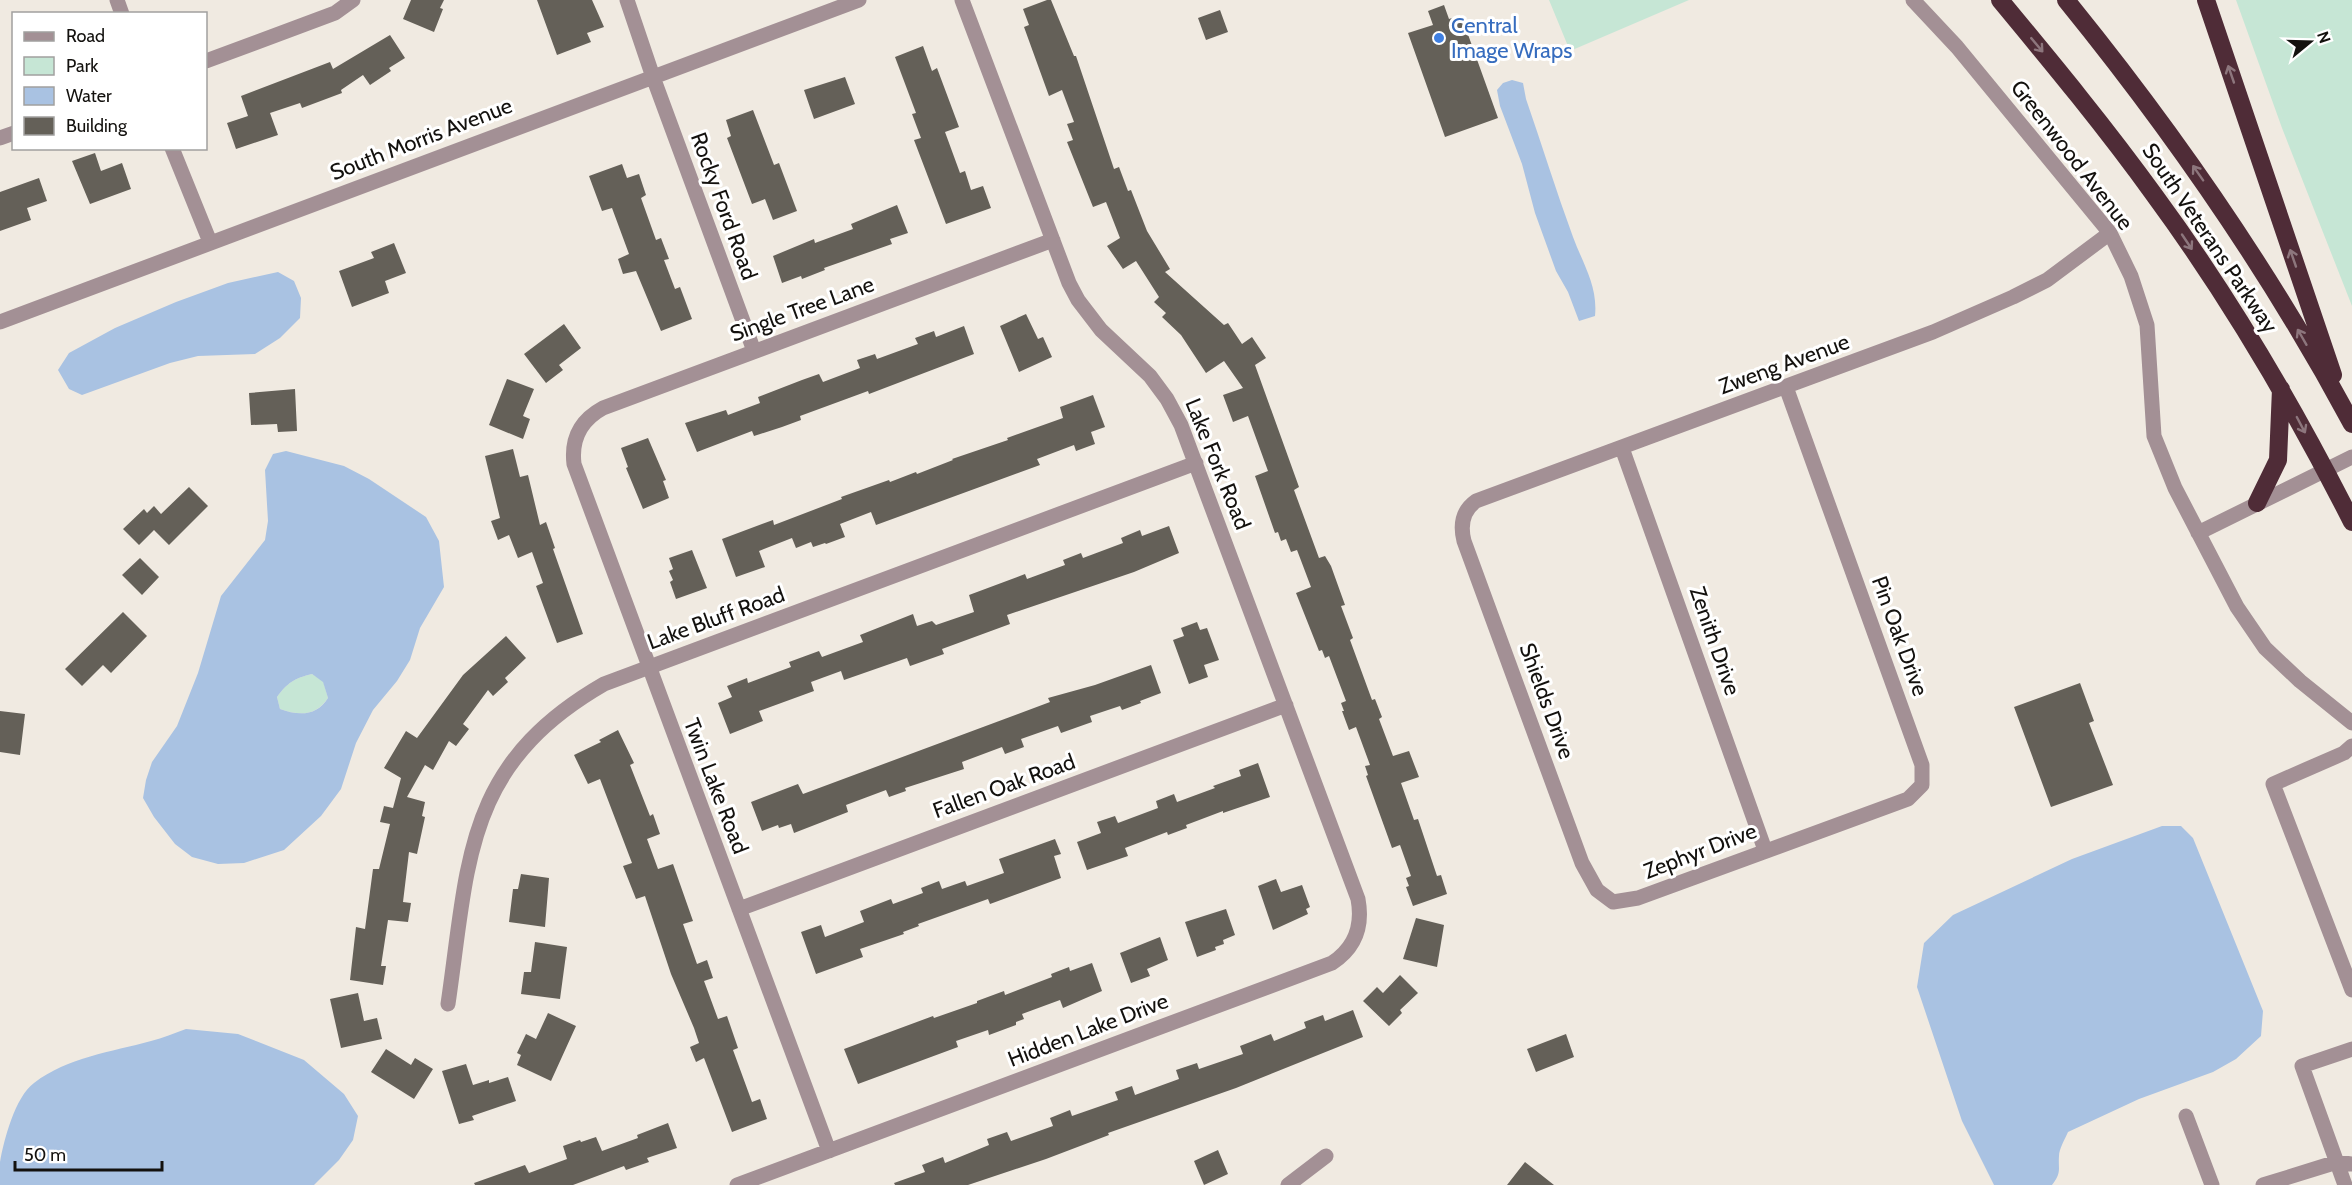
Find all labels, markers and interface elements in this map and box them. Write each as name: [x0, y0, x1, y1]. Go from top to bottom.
legend: [12, 12, 207, 150]
place label: Central Image Wraps: [1451, 12, 1572, 64]
north arrow: [2280, 12, 2340, 72]
text: Road: [66, 25, 105, 47]
text: N: [2313, 29, 2335, 46]
marker: Central Image Wraps: [1432, 31, 1446, 45]
one-way arrow: [2031, 37, 2044, 53]
text: Park: [66, 55, 99, 77]
one-way arrow: [2224, 65, 2235, 84]
street label: Greenwood Avenue: [2005, 75, 2139, 235]
text: Water: [66, 85, 112, 107]
street label: South Morris Avenue: [326, 92, 516, 186]
text: Building: [66, 115, 128, 137]
street label: Rocky Ford Road: [685, 129, 763, 283]
street label: South Veterans Parkway: [2136, 138, 2284, 338]
one-way arrow: [2192, 165, 2204, 181]
one-way arrow: [2181, 233, 2193, 249]
one-way arrow: [2287, 249, 2298, 268]
street label: Single Tree Lane: [726, 270, 878, 348]
street label: Zweng Avenue: [1715, 328, 1853, 400]
one-way arrow: [2296, 329, 2308, 346]
street label: Lake Fork Road: [1179, 394, 1257, 534]
one-way arrow: [2295, 416, 2307, 433]
street label: Pin Oak Drive: [1866, 572, 1934, 700]
street label: Lake Bluff Road: [644, 581, 788, 655]
street label: Zenith Drive: [1684, 583, 1746, 699]
street label: Shields Drive: [1514, 639, 1580, 763]
street label: Twin Lake Road: [678, 714, 754, 858]
street label: Fallen Oak Road: [929, 748, 1079, 824]
street label: Zephyr Drive: [1640, 817, 1760, 885]
street label: Hidden Lake Drive: [1004, 987, 1172, 1073]
scale bar: [15, 1134, 162, 1172]
text: 50 m: [24, 1144, 66, 1166]

